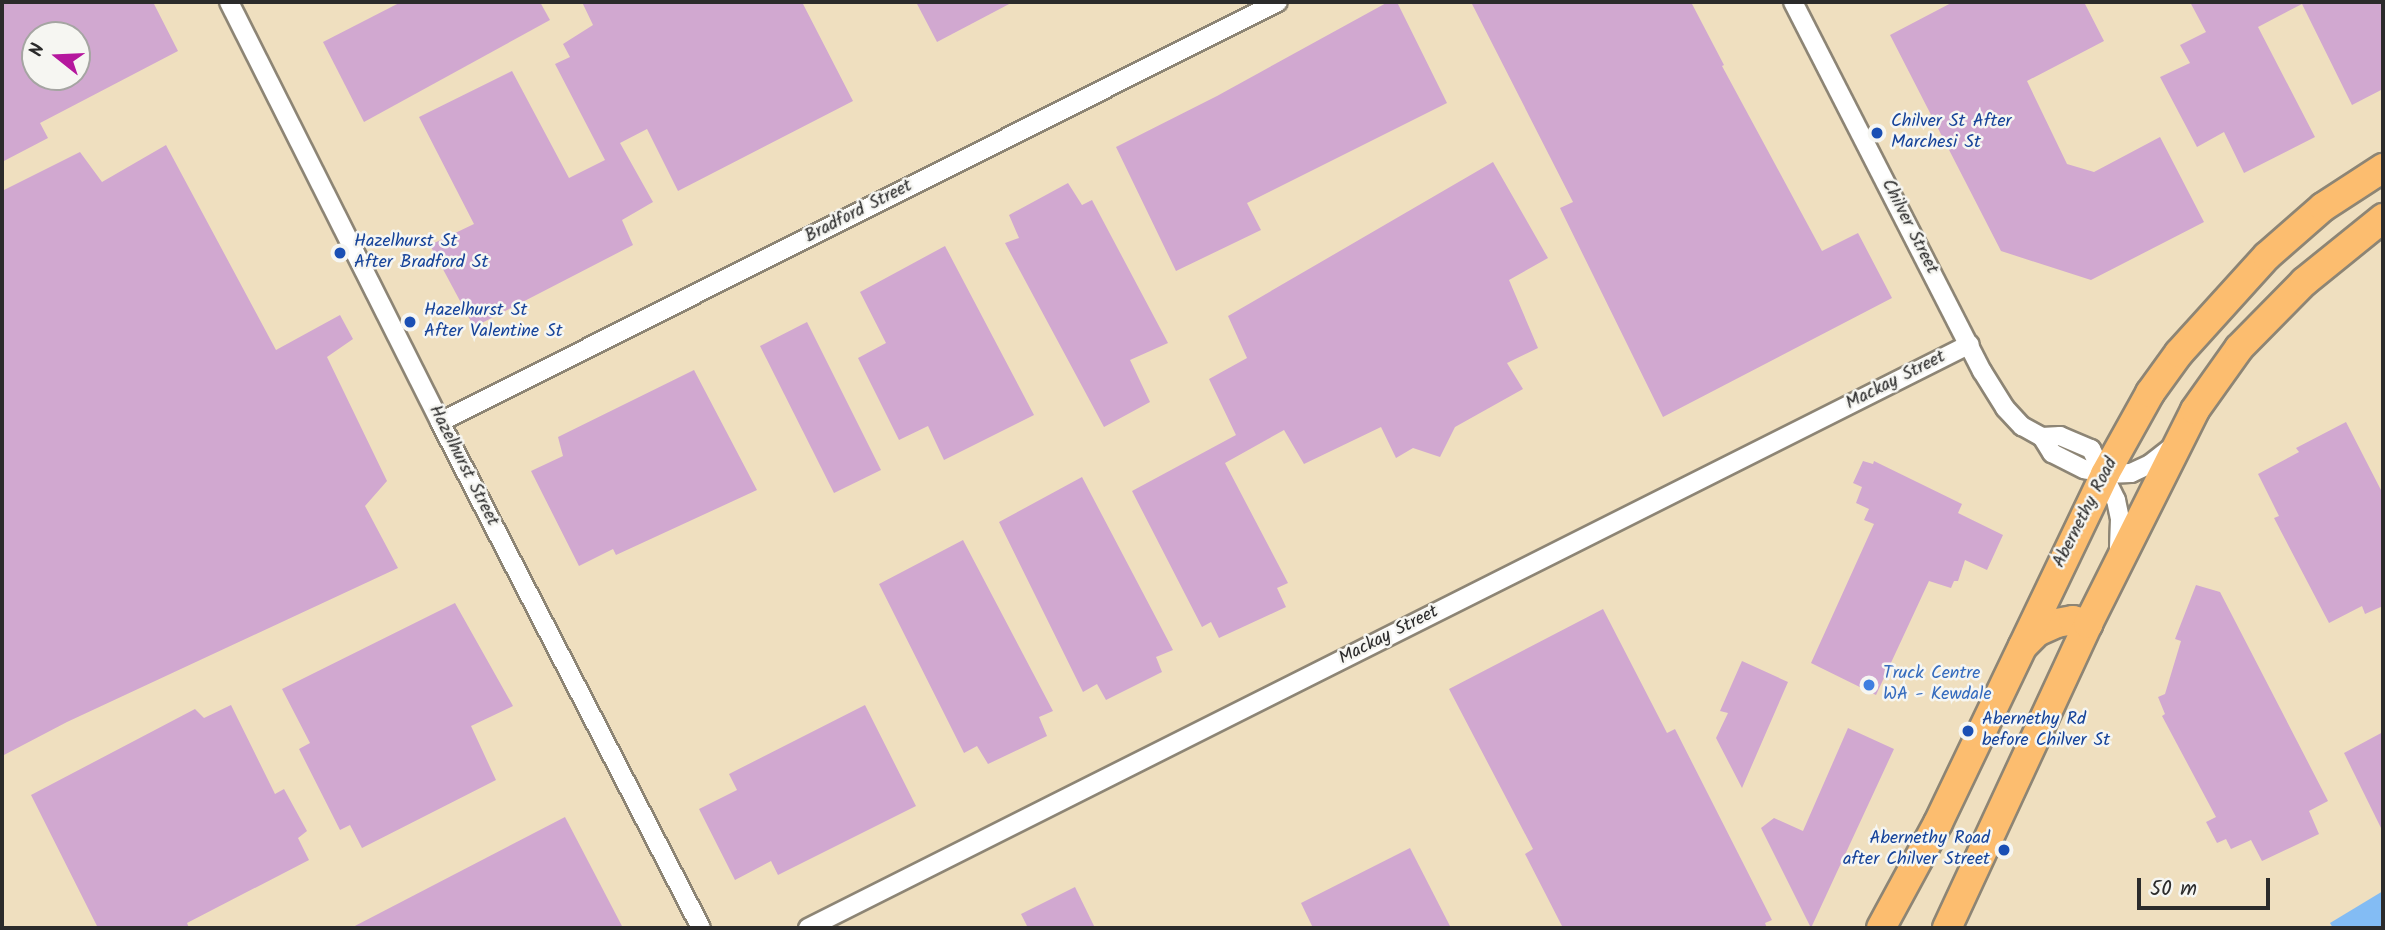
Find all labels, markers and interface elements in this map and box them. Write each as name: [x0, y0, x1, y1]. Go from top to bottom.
north arrow: [21, 21, 91, 91]
text: N: [22, 40, 54, 60]
place label: Chilver St After Marchesi St: [1891, 112, 2011, 154]
marker: Chilver St After Marchesi St: [1869, 125, 1885, 141]
street label: Bradford Street: [802, 176, 916, 248]
street label: Chilver Street: [1876, 176, 1942, 278]
place label: Hazelhurst St After Bradford St: [354, 232, 488, 274]
marker: Hazelhurst St After Bradford St: [332, 245, 348, 261]
place label: Hazelhurst St After Valentine St: [424, 301, 563, 344]
marker: Hazelhurst St After Valentine St: [402, 314, 418, 330]
street label: Mackay Street: [1843, 347, 1949, 415]
street label: Hazelhurst Street: [423, 402, 503, 530]
street label: Abernethy Road: [2049, 454, 2123, 572]
street label: Mackay Street: [1336, 602, 1442, 670]
place label: Truck Centre WA - Kewdale: [1883, 664, 1992, 706]
marker: Truck Centre WA - Kewdale: [1861, 677, 1877, 693]
place label: Abernethy Rd before Chilver St: [1982, 710, 2110, 752]
marker: Abernethy Rd before Chilver St: [1960, 723, 1976, 739]
place label: Abernethy Road after Chilver Street: [1843, 829, 1990, 872]
marker: Abernethy Road after Chilver Street: [1996, 842, 2012, 858]
scale bar: [2140, 864, 2273, 908]
text: 50 m: [2150, 873, 2197, 906]

